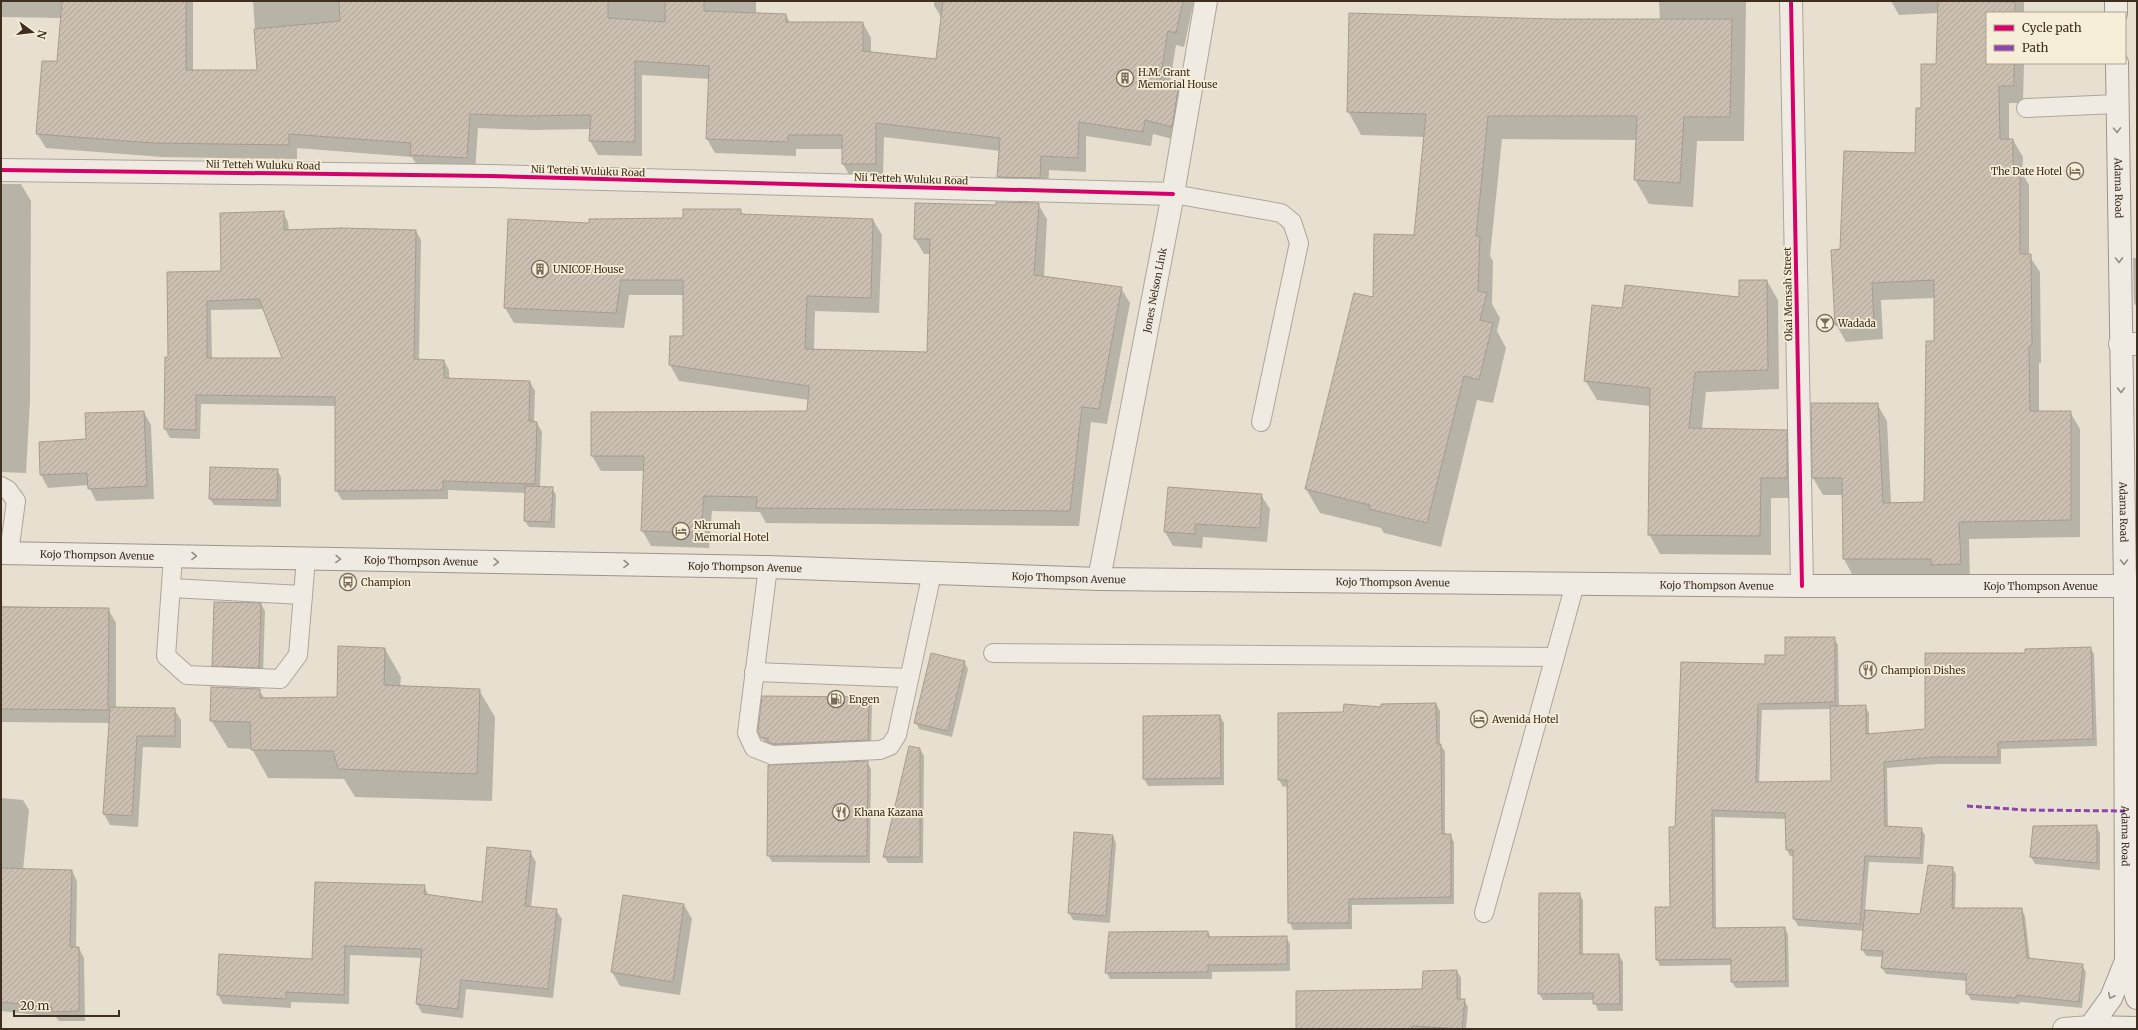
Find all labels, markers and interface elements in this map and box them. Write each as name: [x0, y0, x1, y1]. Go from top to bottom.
north arrow: [12, 12, 52, 52]
legend: [1986, 12, 2126, 64]
text: Cycle path: [2022, 20, 2082, 35]
text: N: [34, 29, 50, 41]
text: Path: [2022, 40, 2048, 55]
place label: H.M. Grant Memorial House: [1138, 66, 1217, 91]
building icon: H.M. Grant Memorial House: [1115, 68, 1135, 88]
one-way arrow: [2113, 127, 2122, 133]
street label: Adama Road: [2112, 157, 2126, 218]
street label: Nii Tetteh Wuluku Road: [206, 158, 320, 172]
hotel icon: The Date Hotel: [2065, 161, 2085, 181]
street label: Nii Tetteh Wuluku Road: [531, 163, 645, 179]
place label: The Date Hotel: [1991, 165, 2062, 178]
street label: Nii Tetteh Wuluku Road: [854, 171, 968, 187]
street label: Jones Nelson Link: [1140, 246, 1169, 335]
street label: Okai Mensah Street: [1781, 247, 1795, 341]
one-way arrow: [2115, 257, 2123, 263]
building icon: UNICOF House: [530, 259, 550, 279]
place label: UNICOF House: [553, 263, 624, 276]
bar icon: Wadada: [1815, 313, 1835, 333]
place label: Wadada: [1837, 317, 1877, 330]
one-way arrow: [2117, 387, 2125, 393]
street label: Adama Road: [2117, 481, 2131, 542]
place label: Nkrumah Memorial Hotel: [694, 519, 769, 544]
hotel icon: Nkrumah Memorial Hotel: [671, 521, 691, 541]
street label: Kojo Thompson Avenue: [40, 547, 154, 562]
one-way arrow: [191, 552, 197, 560]
street label: Kojo Thompson Avenue: [364, 553, 478, 568]
one-way arrow: [335, 555, 341, 563]
one-way arrow: [493, 558, 499, 566]
street label: Kojo Thompson Avenue: [688, 559, 802, 575]
one-way arrow: [2120, 559, 2128, 565]
one-way arrow: [623, 560, 629, 569]
street label: Kojo Thompson Avenue: [1011, 569, 1126, 586]
bus stop icon: Champion: [338, 572, 358, 592]
street label: Kojo Thompson Avenue: [1335, 575, 1450, 589]
place label: Champion: [361, 576, 411, 589]
street label: Kojo Thompson Avenue: [1659, 578, 1774, 592]
street label: Kojo Thompson Avenue: [1984, 580, 2098, 593]
restaurant icon: Champion Dishes: [1858, 660, 1878, 680]
place label: Champion Dishes: [1881, 664, 1966, 677]
fuel station icon: Engen: [826, 689, 846, 709]
place label: Engen: [849, 693, 880, 706]
hotel icon: Avenida Hotel: [1469, 709, 1489, 729]
place label: Avenida Hotel: [1491, 713, 1559, 726]
restaurant icon: Khana Kazana: [831, 802, 851, 822]
street label: Adama Road: [2119, 805, 2132, 866]
place label: Khana Kazana: [854, 806, 924, 819]
scale bar: [14, 992, 119, 1018]
one-way arrow: [2108, 992, 2116, 999]
text: 20 m: [20, 998, 49, 1013]

